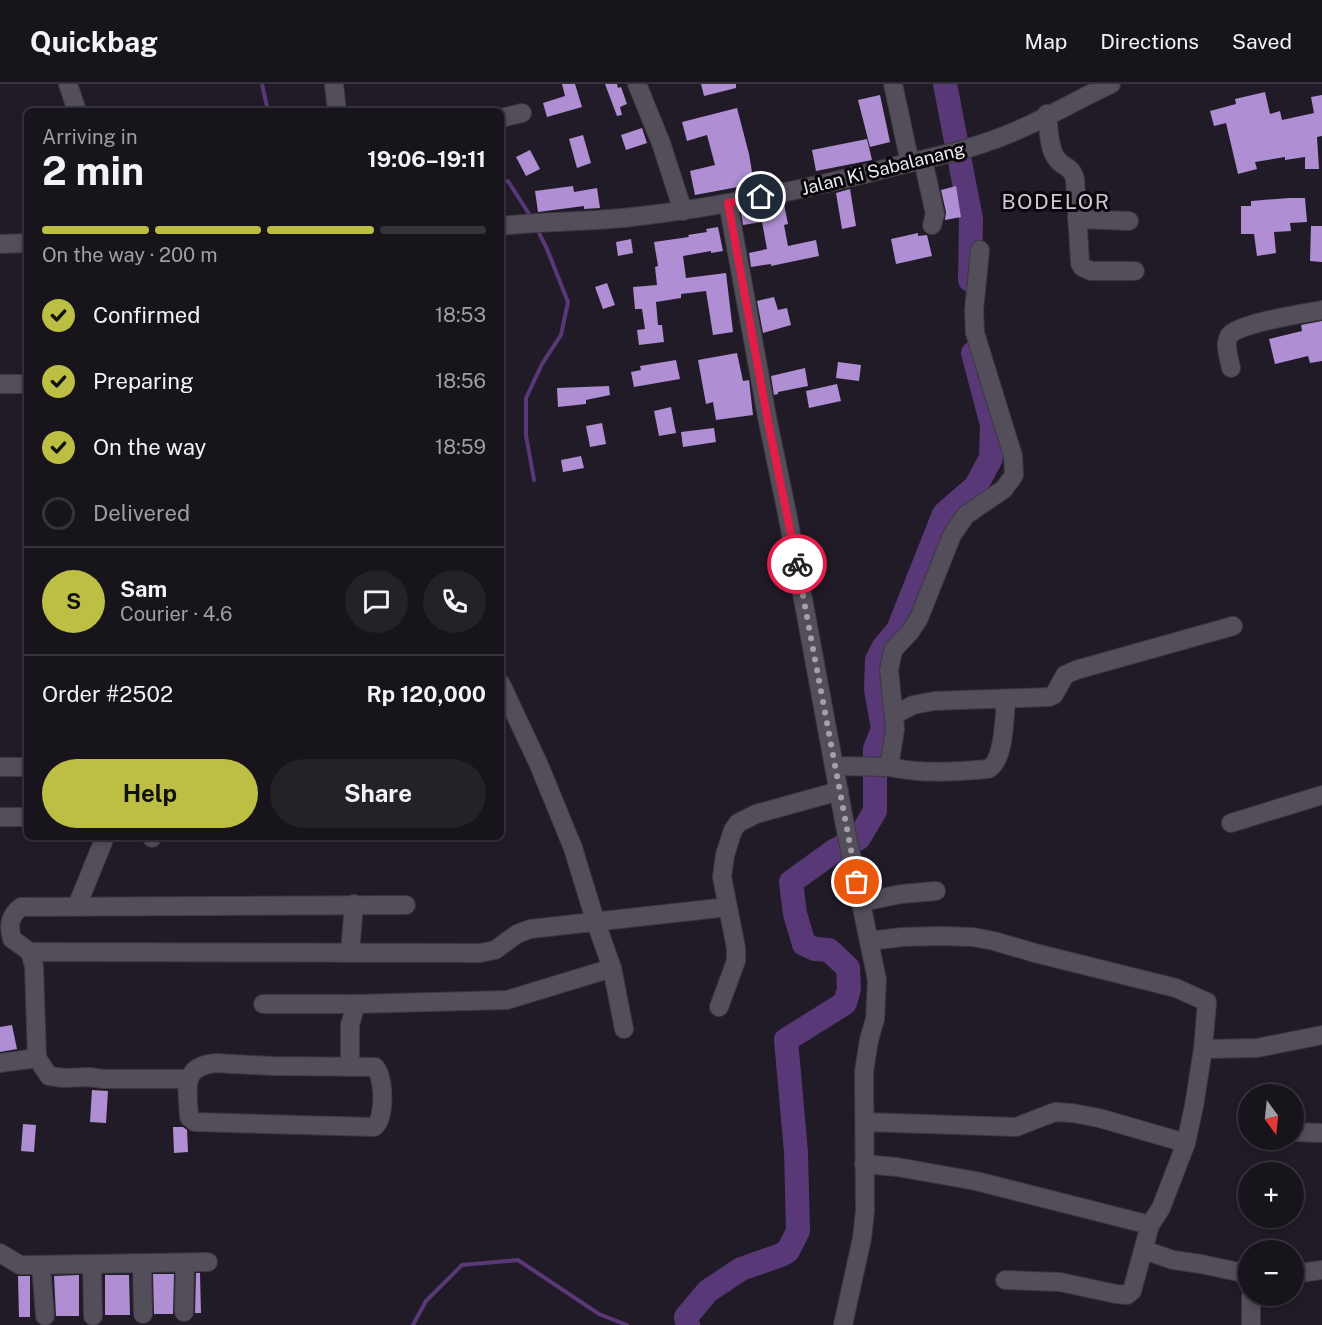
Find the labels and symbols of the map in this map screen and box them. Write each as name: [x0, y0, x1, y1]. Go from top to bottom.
street label: Jalan Ki Sabalanang: [799, 138, 967, 199]
pin: [735, 171, 786, 222]
district label: BODELOR: [1002, 189, 1111, 214]
courier: [767, 534, 827, 594]
pin: [831, 856, 882, 907]
north arrow: [1238, 1084, 1304, 1150]

